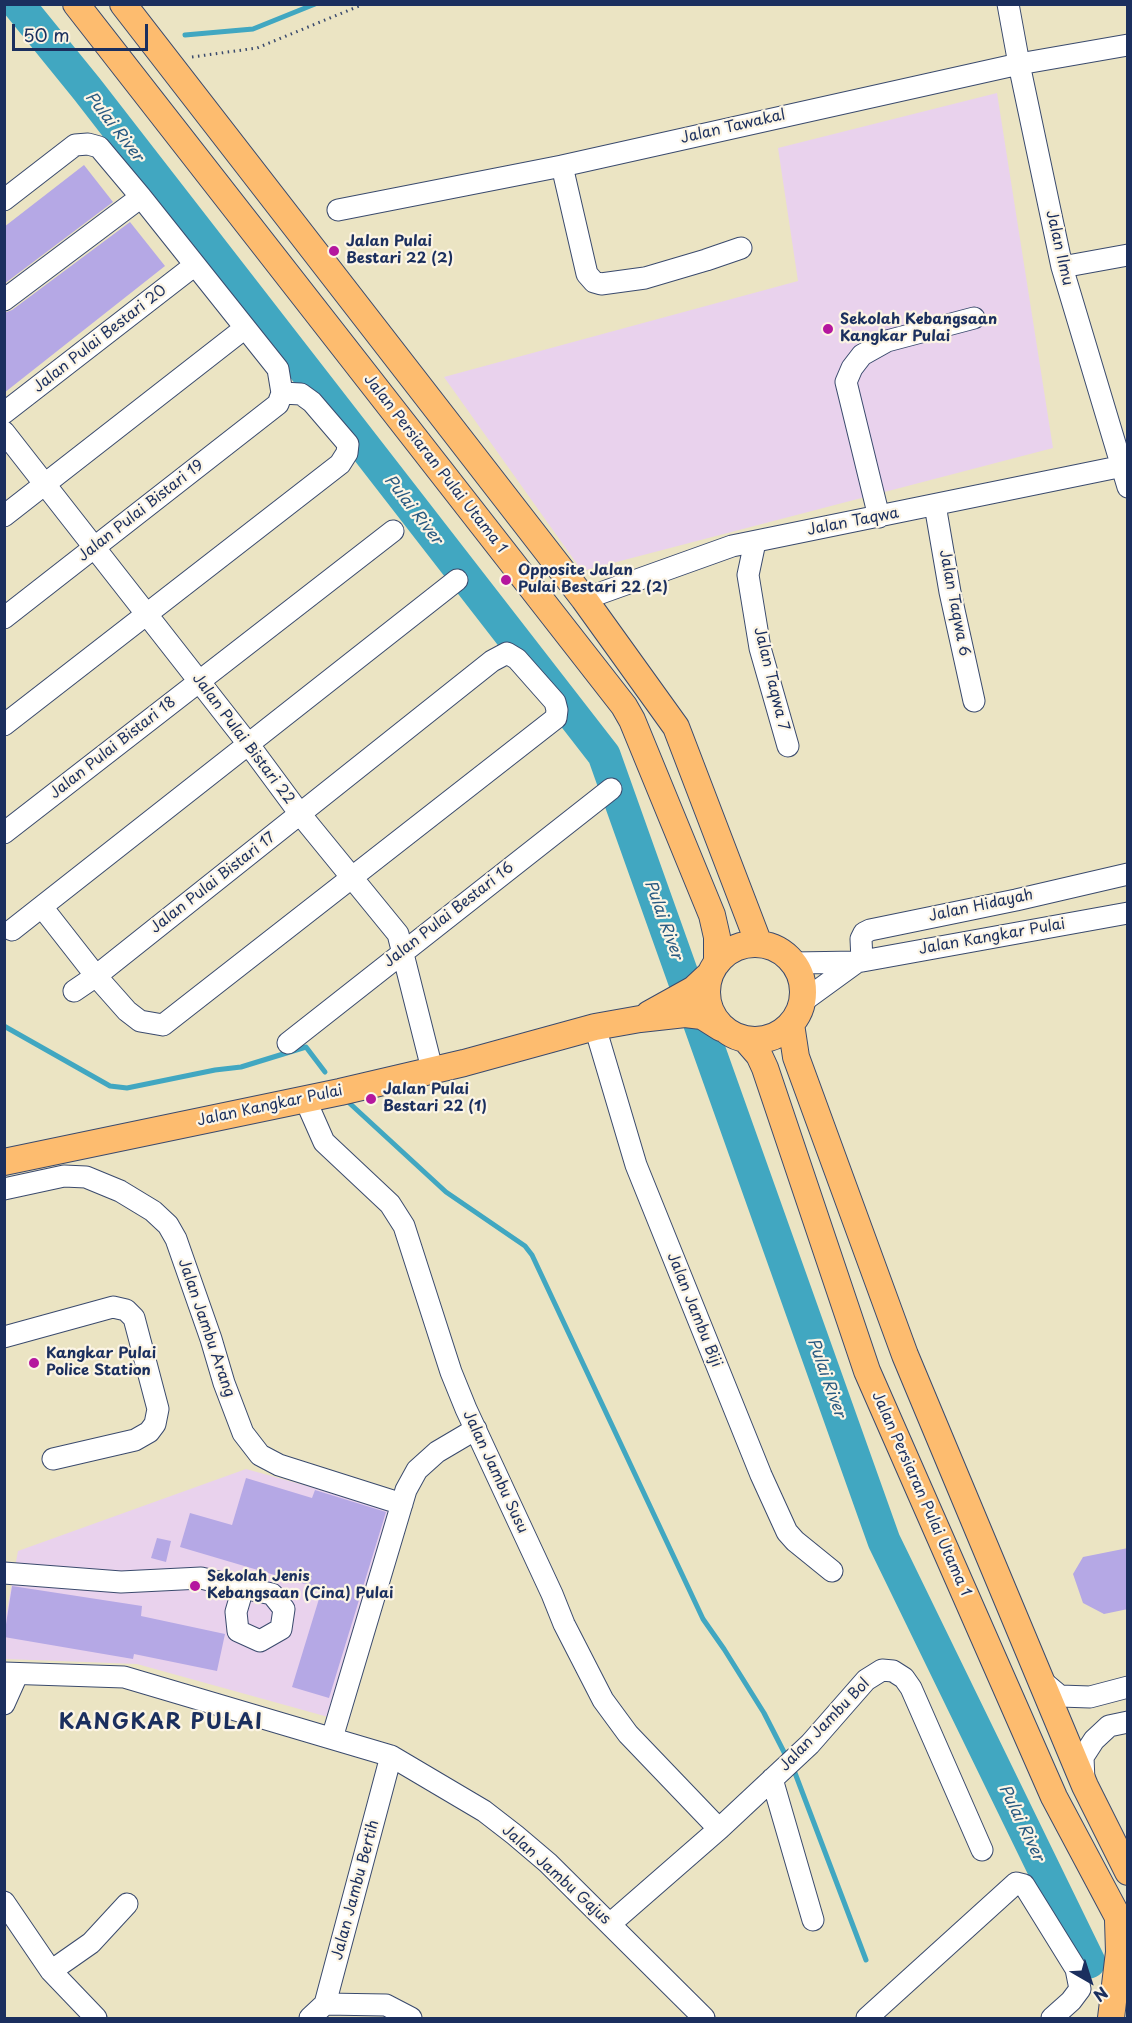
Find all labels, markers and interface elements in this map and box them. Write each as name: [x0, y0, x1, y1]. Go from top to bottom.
scale bar: [15, 12, 152, 50]
text: 50 m: [23, 21, 70, 48]
water label: Pulai River: [81, 88, 147, 166]
street label: Jalan Tawakal: [679, 106, 787, 148]
street label: Jalan Ilmu: [1042, 209, 1076, 287]
place label: Jalan Pulai Bestari 22 (2): [346, 233, 453, 268]
marker: Jalan Pulai Bestari 22 (2): [327, 244, 341, 258]
street label: Jalan Pulai Bestari 20: [30, 281, 170, 397]
place label: Sekolah Kebangsaan Kangkar Pulai: [840, 311, 997, 346]
marker: Sekolah Kebangsaan Kangkar Pulai: [821, 322, 835, 336]
street label: Jalan Persiaran Pulai Utama 1: [360, 371, 510, 557]
street label: Jalan Pulai Bistari 19: [75, 456, 207, 566]
water label: Pulai River: [380, 471, 446, 549]
street label: Jalan Taqwa: [806, 504, 900, 540]
street label: Jalan Taqwa 6: [935, 548, 973, 658]
place label: Opposite Jalan Pulai Bestari 22 (2): [518, 562, 668, 597]
marker: Opposite Jalan Pulai Bestari 22 (2): [499, 573, 513, 587]
street label: Jalan Taqwa 7: [749, 625, 793, 733]
street label: Jalan Pulai Bistari 22: [188, 670, 298, 808]
street label: Jalan Pulai Bistari 18: [46, 693, 180, 803]
street label: Jalan Pulai Bistari 17: [147, 829, 279, 937]
street label: Jalan Pulai Bestari 16: [381, 859, 517, 971]
water label: Pulai River: [640, 878, 686, 962]
street label: Jalan Hidayah: [927, 886, 1035, 926]
street label: Jalan Kangkar Pulai: [917, 915, 1067, 959]
place label: Jalan Pulai Bestari 22 (1): [383, 1081, 487, 1116]
street label: Jalan Kangkar Pulai: [196, 1082, 344, 1130]
marker: Jalan Pulai Bestari 22 (1): [364, 1092, 378, 1106]
street label: Jalan Jambu Biji: [663, 1250, 725, 1370]
street label: Jalan Jambu Arang: [174, 1257, 238, 1399]
water label: Pulai River: [803, 1336, 849, 1420]
place label: Kangkar Pulai Police Station: [46, 1345, 156, 1380]
marker: Kangkar Pulai Police Station: [27, 1356, 41, 1370]
street label: Jalan Persiaran Pulai Utama 1: [868, 1389, 974, 1599]
street label: Jalan Jambu Susu: [459, 1408, 531, 1536]
place label: Sekolah Jenis Kebangsaan (Cina) Pulai: [207, 1568, 394, 1603]
marker: Sekolah Jenis Kebangsaan (Cina) Pulai: [188, 1579, 202, 1593]
street label: Jalan Jambu Bol: [776, 1675, 874, 1775]
district label: KANGKAR PULAI: [59, 1710, 263, 1736]
water label: Pulai River: [994, 1782, 1048, 1864]
street label: Jalan Jambu Bertih: [329, 1818, 383, 1962]
street label: Jalan Jambu Gajus: [498, 1821, 614, 1929]
north arrow: [1060, 1951, 1120, 2011]
text: N: [1089, 1982, 1114, 2008]

